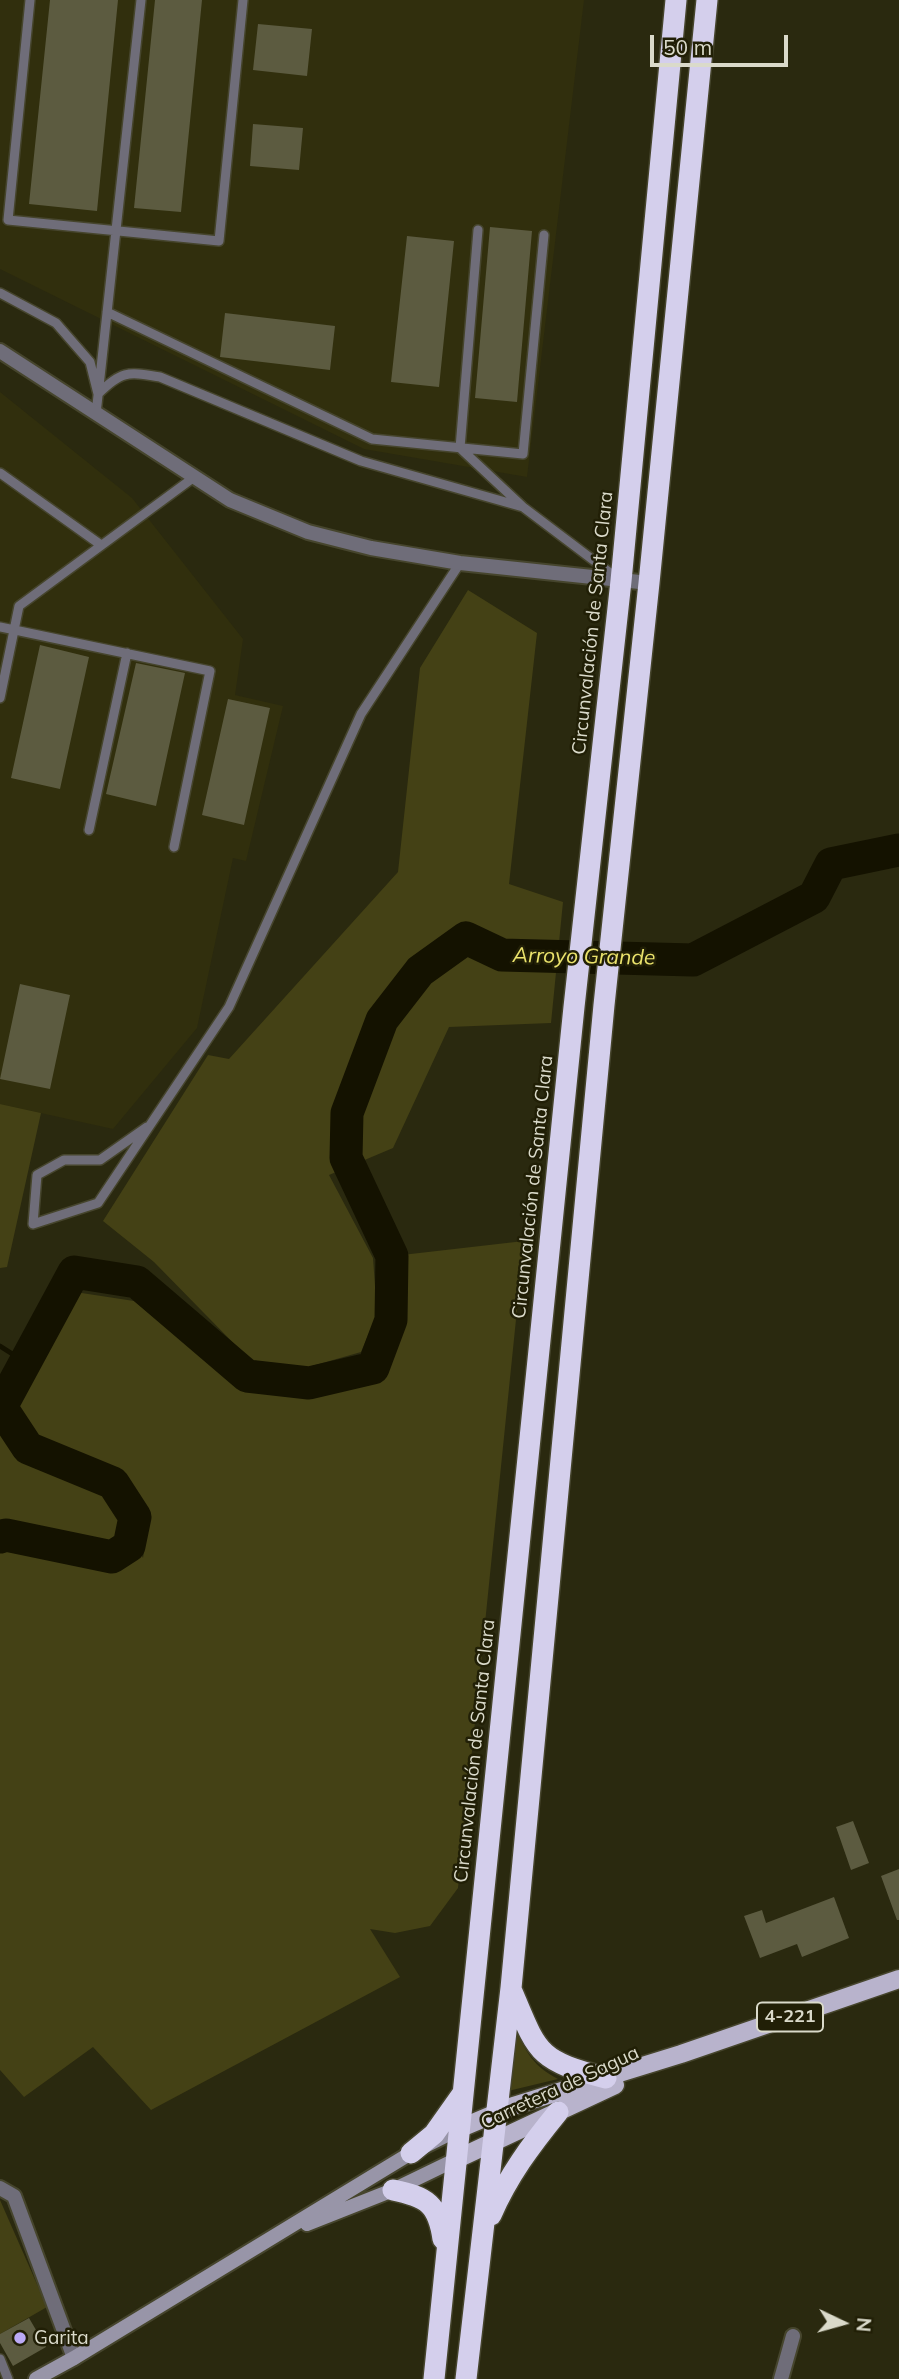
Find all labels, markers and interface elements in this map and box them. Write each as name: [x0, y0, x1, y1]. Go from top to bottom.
scale bar: [654, 21, 792, 65]
text: 50 m: [663, 34, 712, 60]
street label: Circunvalación de Santa Clara: [568, 490, 618, 756]
water label: Arroyo Grande: [512, 943, 656, 971]
street label: Circunvalación de Santa Clara: [508, 1054, 558, 1320]
street label: Circunvalación de Santa Clara: [450, 1618, 500, 1884]
road number: 4-221: [757, 2003, 823, 2032]
street label: Carretera de Sagua: [477, 2041, 643, 2135]
north arrow: [808, 2288, 878, 2358]
text: N: [851, 2317, 877, 2333]
place label: Garita: [34, 2327, 89, 2349]
marker: Garita: [12, 2330, 28, 2346]

